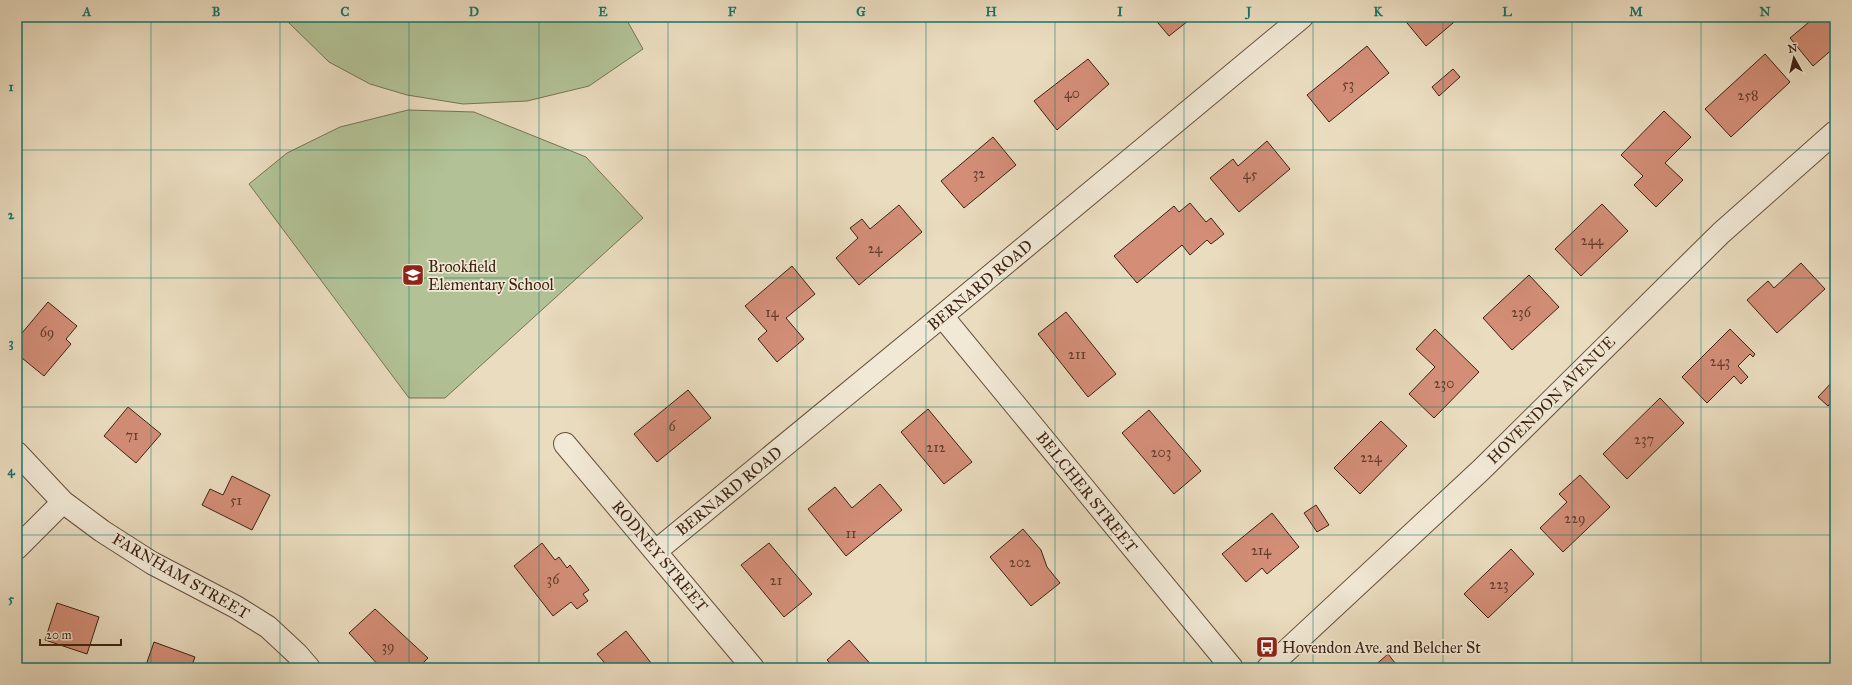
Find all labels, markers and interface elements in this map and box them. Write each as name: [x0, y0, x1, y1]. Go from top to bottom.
text: A: [82, 4, 92, 20]
text: B: [212, 4, 221, 20]
text: C: [341, 4, 350, 20]
text: D: [469, 4, 479, 20]
text: E: [598, 4, 608, 20]
text: F: [728, 4, 737, 20]
text: G: [856, 4, 866, 20]
text: H: [985, 4, 997, 20]
text: I: [1117, 4, 1123, 20]
text: J: [1244, 4, 1252, 20]
text: K: [1373, 4, 1383, 20]
text: L: [1502, 4, 1512, 20]
text: M: [1629, 4, 1643, 20]
text: N: [1759, 4, 1771, 20]
north arrow: [1774, 38, 1814, 78]
text: N: [1787, 41, 1799, 56]
house number: 53: [1342, 76, 1354, 93]
text: 1: [8, 79, 14, 95]
house number: 40: [1064, 85, 1080, 102]
house number: 258: [1738, 87, 1758, 104]
house number: 32: [973, 165, 985, 182]
house number: 45: [1243, 166, 1258, 183]
text: 2: [8, 207, 15, 223]
house number: 244: [1581, 232, 1604, 249]
street label: BERNARD ROAD: [924, 236, 1036, 334]
house number: 24: [868, 240, 884, 257]
place label: Brookfield Elementary School: [428, 257, 554, 294]
school or university icon: Brookfield Elementary School: [400, 262, 426, 288]
house number: 14: [765, 304, 780, 321]
house number: 236: [1511, 304, 1532, 321]
house number: 69: [40, 324, 54, 341]
street label: HOVENDON AVENUE: [1483, 332, 1619, 468]
text: 3: [8, 335, 14, 351]
house number: 211: [1068, 346, 1086, 363]
house number: 243: [1710, 353, 1730, 370]
house number: 230: [1434, 375, 1454, 392]
house number: 6: [668, 418, 676, 435]
house number: 71: [125, 427, 139, 444]
street label: BELCHER STREET: [1032, 428, 1142, 556]
house number: 237: [1634, 431, 1654, 448]
house number: 212: [926, 439, 946, 456]
street label: BERNARD ROAD: [672, 442, 786, 540]
house number: 203: [1151, 444, 1171, 461]
house number: 224: [1360, 449, 1383, 466]
text: 4: [7, 463, 15, 479]
house number: 51: [230, 492, 242, 509]
street label: RODNEY STREET: [608, 497, 712, 615]
house number: 229: [1564, 510, 1586, 527]
house number: 11: [845, 525, 857, 542]
street label: FARNHAM STREET: [109, 529, 253, 623]
house number: 214: [1251, 542, 1272, 559]
house number: 202: [1009, 554, 1031, 571]
house number: 36: [547, 571, 560, 588]
house number: 21: [770, 572, 783, 589]
house number: 223: [1489, 576, 1509, 593]
text: 5: [8, 591, 15, 607]
scale bar: [40, 621, 121, 647]
text: 20 m: [46, 628, 72, 642]
bus stop icon: Hovendon Ave. and Belcher St: [1254, 634, 1280, 660]
house number: 39: [381, 638, 395, 655]
place label: Hovendon Ave. and Belcher St: [1282, 638, 1481, 657]

